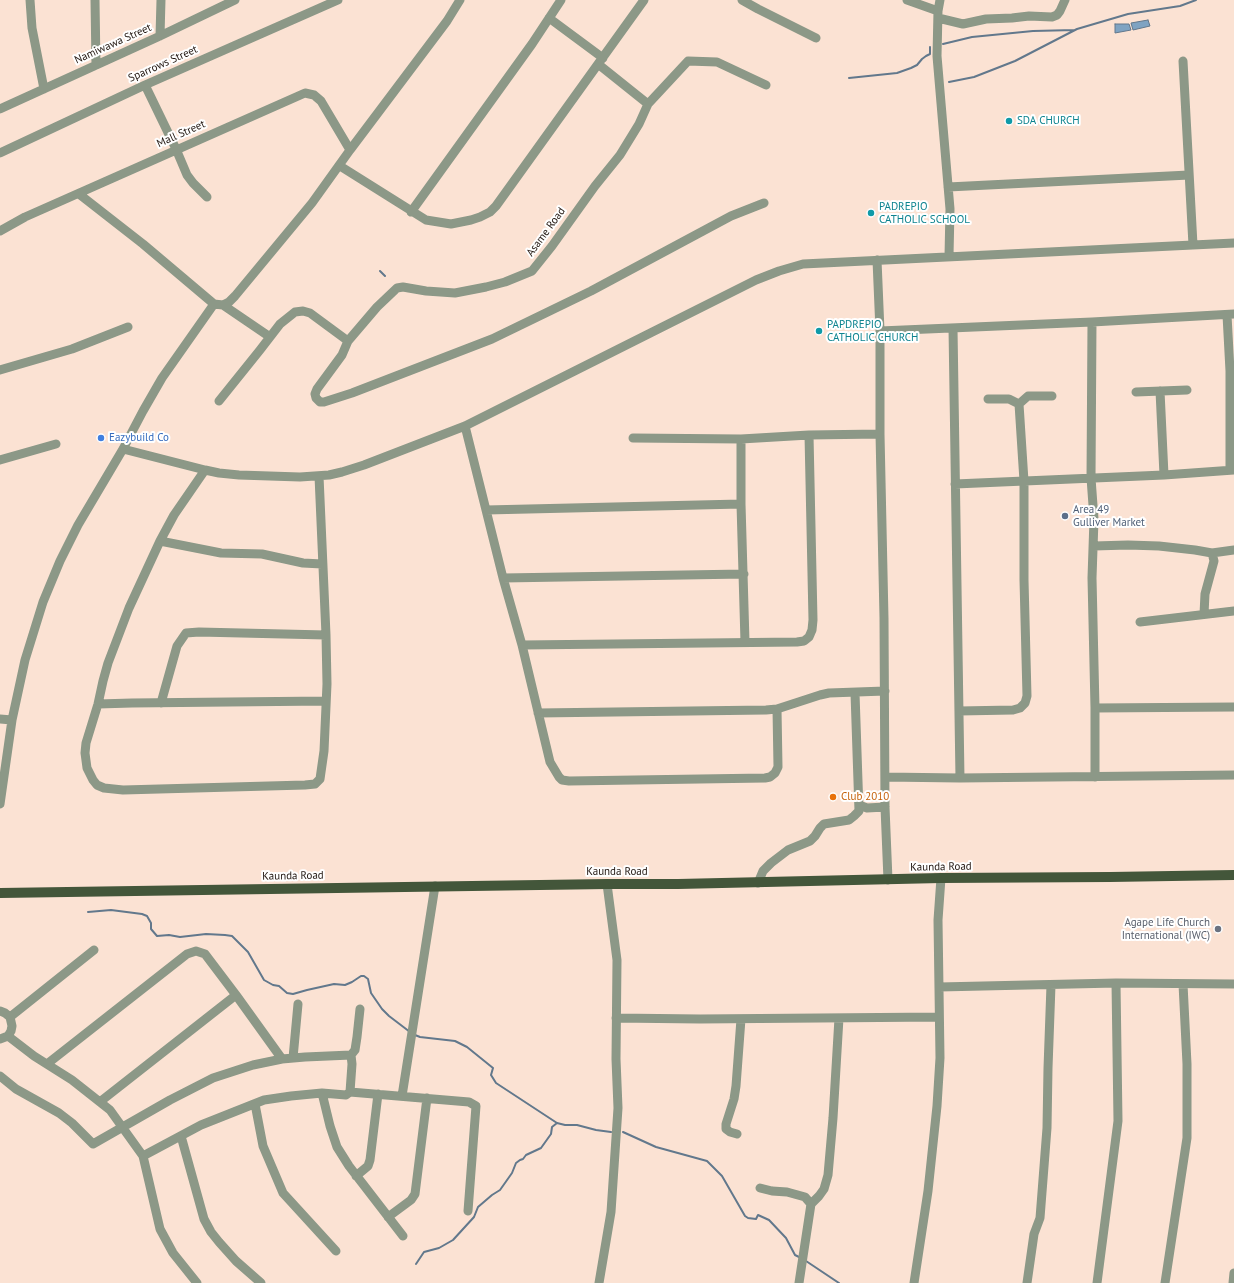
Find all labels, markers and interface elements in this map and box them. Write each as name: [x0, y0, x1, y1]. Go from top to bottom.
street label: Namiwawa Street: [72, 21, 154, 67]
street label: Sparrows Street: [126, 43, 200, 85]
place label: SDA CHURCH: [1017, 114, 1080, 128]
marker: SDA CHURCH: [1004, 116, 1014, 126]
street label: Mall Street: [155, 117, 207, 151]
place label: PADREPIO CATHOLIC SCHOOL: [879, 200, 970, 226]
street label: Asame Road: [524, 205, 568, 259]
marker: PADREPIO CATHOLIC SCHOOL: [866, 208, 876, 218]
place label: PAPDREPIO CATHOLIC CHURCH: [827, 318, 918, 344]
marker: PAPDREPIO CATHOLIC CHURCH: [814, 326, 824, 336]
place label: Eazybuild Co: [109, 431, 169, 445]
marker: Eazybuild Co: [96, 433, 106, 443]
place label: Area 49 Gulliver Market: [1073, 503, 1145, 529]
marker: Area 49 Gulliver Market: [1060, 511, 1070, 521]
place label: Club 2010: [841, 790, 889, 804]
marker: Club 2010: [828, 792, 838, 802]
street label: Kaunda Road: [910, 860, 972, 874]
street label: Kaunda Road: [586, 865, 648, 879]
street label: Kaunda Road: [262, 869, 324, 883]
place label: Agape Life Church International (IWC): [1122, 916, 1210, 942]
marker: Agape Life Church International (IWC): [1213, 924, 1223, 934]

